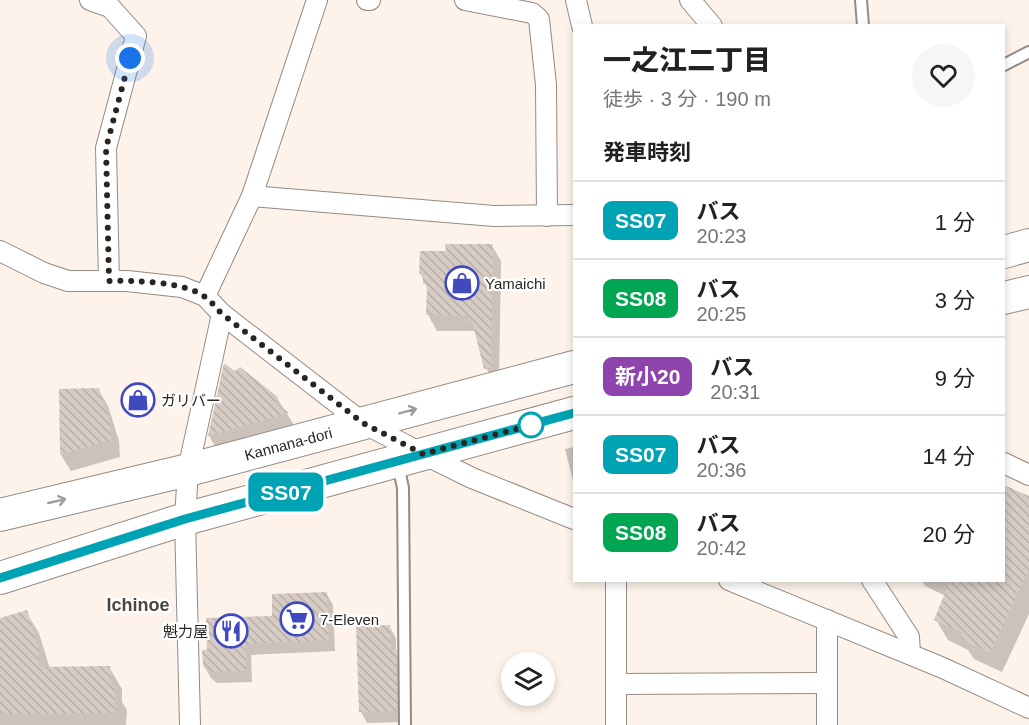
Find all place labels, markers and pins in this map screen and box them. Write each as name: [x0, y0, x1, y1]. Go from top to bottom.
shop icon: Yamaichi: [444, 265, 480, 301]
place label: Yamaichi: [485, 275, 546, 292]
shop icon: ガリバー: [120, 382, 156, 418]
place label: ガリバー: [161, 392, 221, 409]
unlabelled marker: [518, 412, 544, 438]
supermarket icon: 7-Eleven: [279, 601, 315, 637]
place label: 7-Eleven: [320, 611, 379, 628]
restaurant icon: 魁力屋: [213, 613, 249, 649]
place label: 魁力屋: [163, 623, 208, 640]

